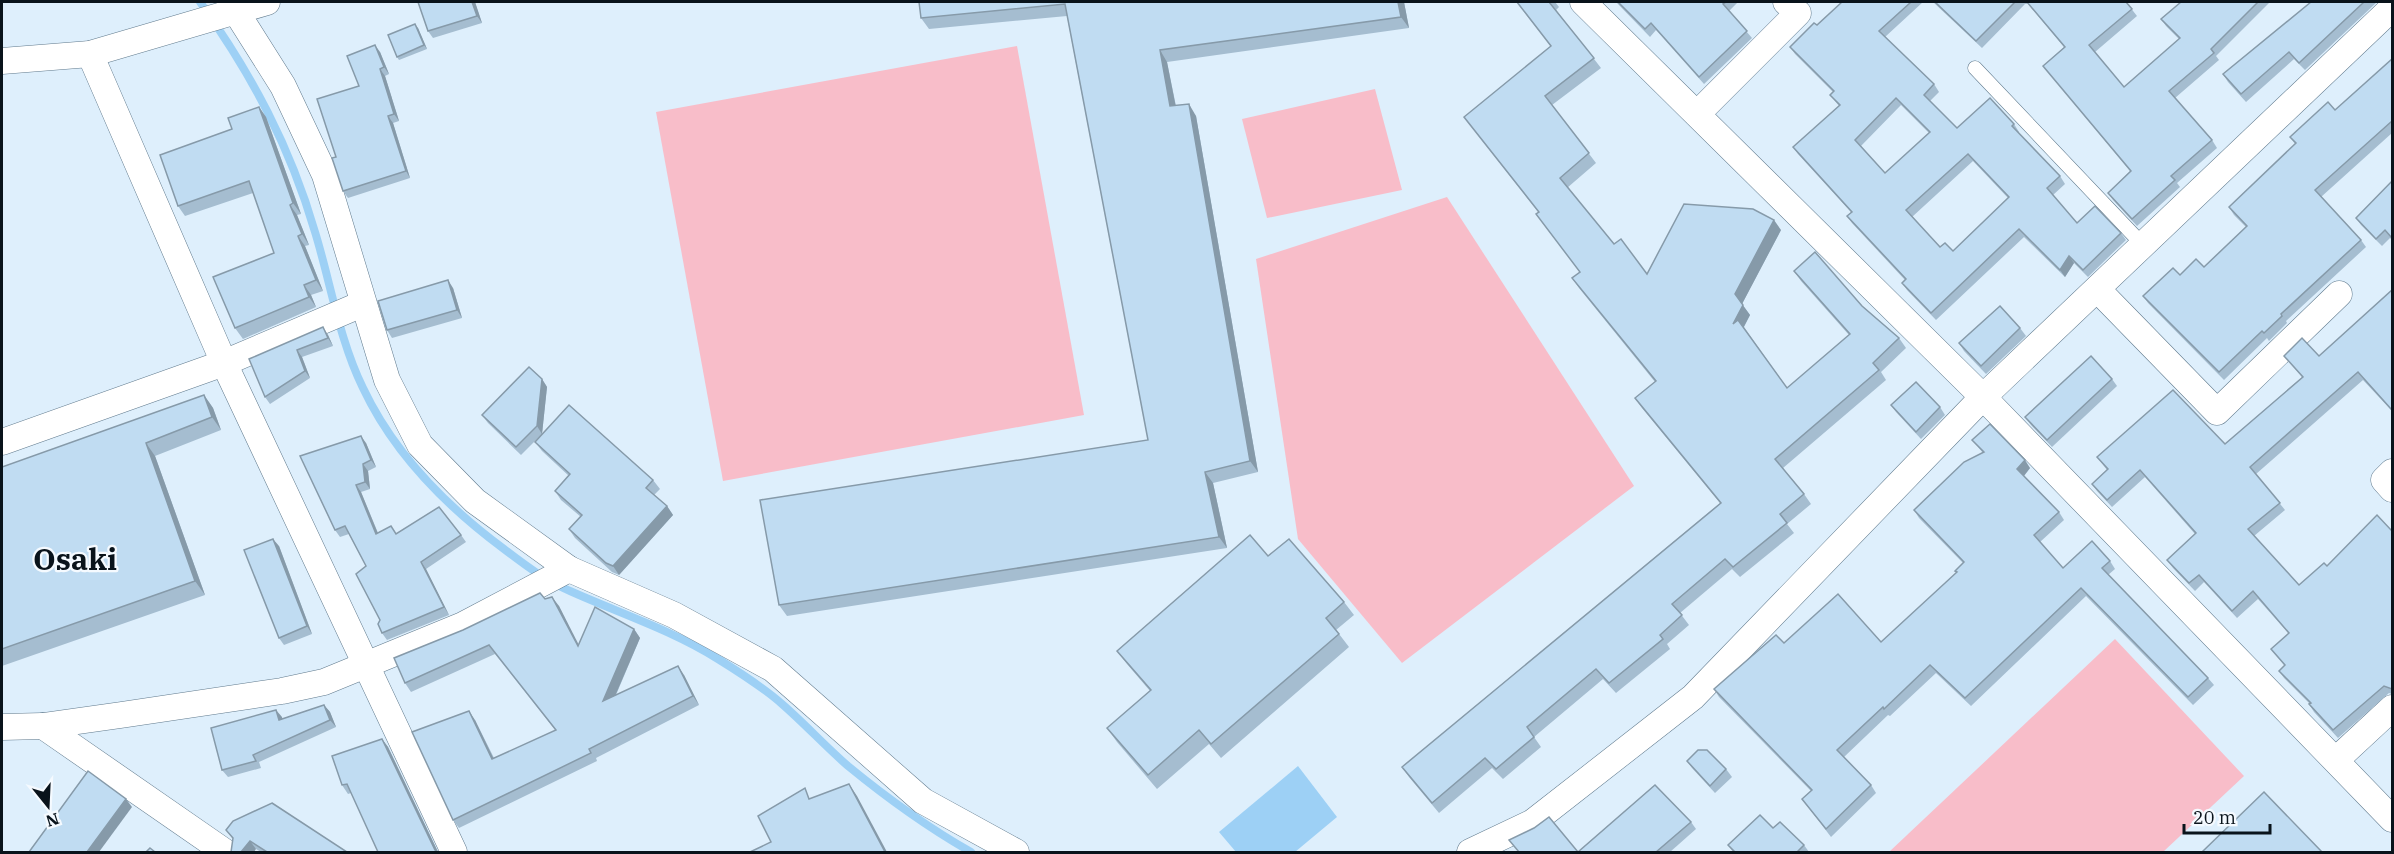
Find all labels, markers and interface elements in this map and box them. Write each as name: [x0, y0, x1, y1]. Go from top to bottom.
district label: Osaki: [33, 539, 117, 578]
north arrow: [18, 776, 78, 836]
scale bar: [2184, 797, 2270, 835]
text: 20 m: [2193, 806, 2236, 829]
text: N: [44, 809, 62, 832]

